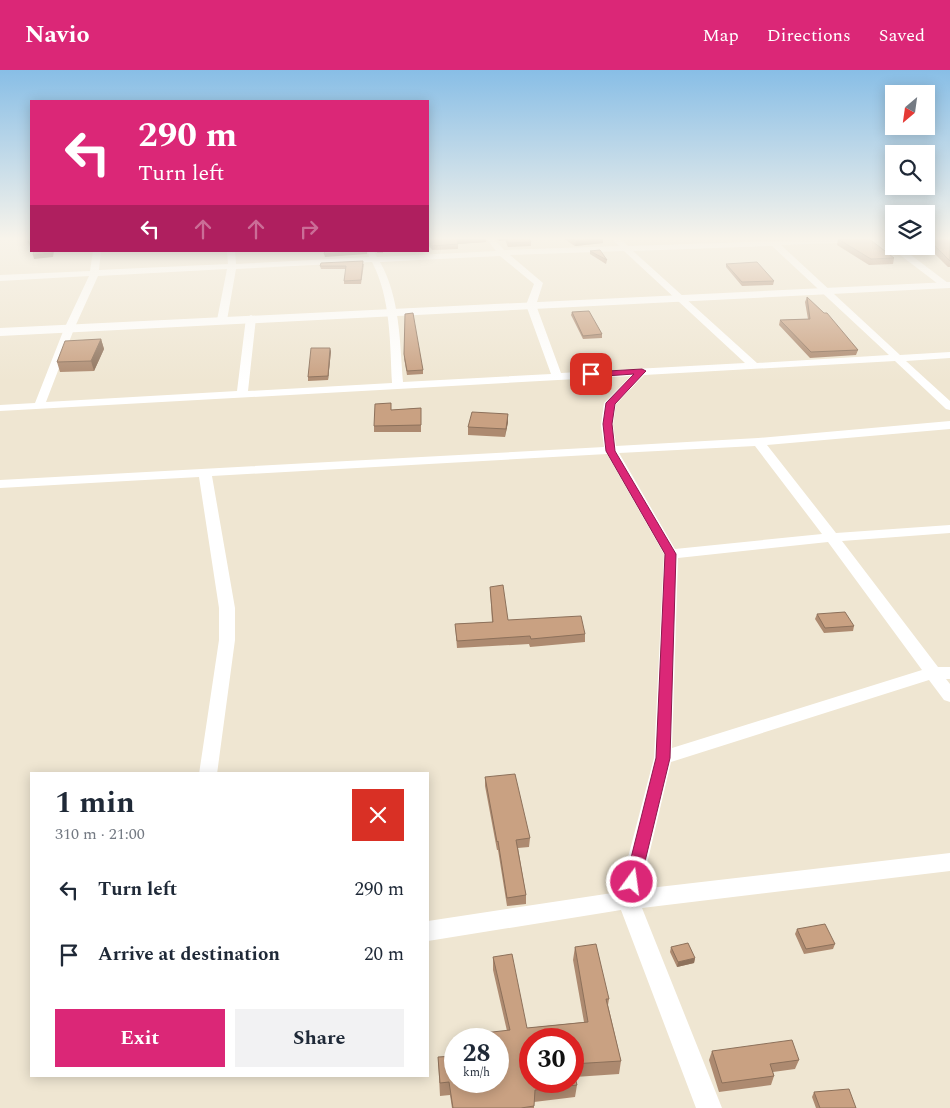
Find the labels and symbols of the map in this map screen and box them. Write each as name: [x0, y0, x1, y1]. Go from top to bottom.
north arrow: [885, 85, 935, 135]
pin: [570, 353, 612, 395]
position arrow: [605, 855, 657, 907]
speed limit sign: 30: [519, 1028, 584, 1093]

